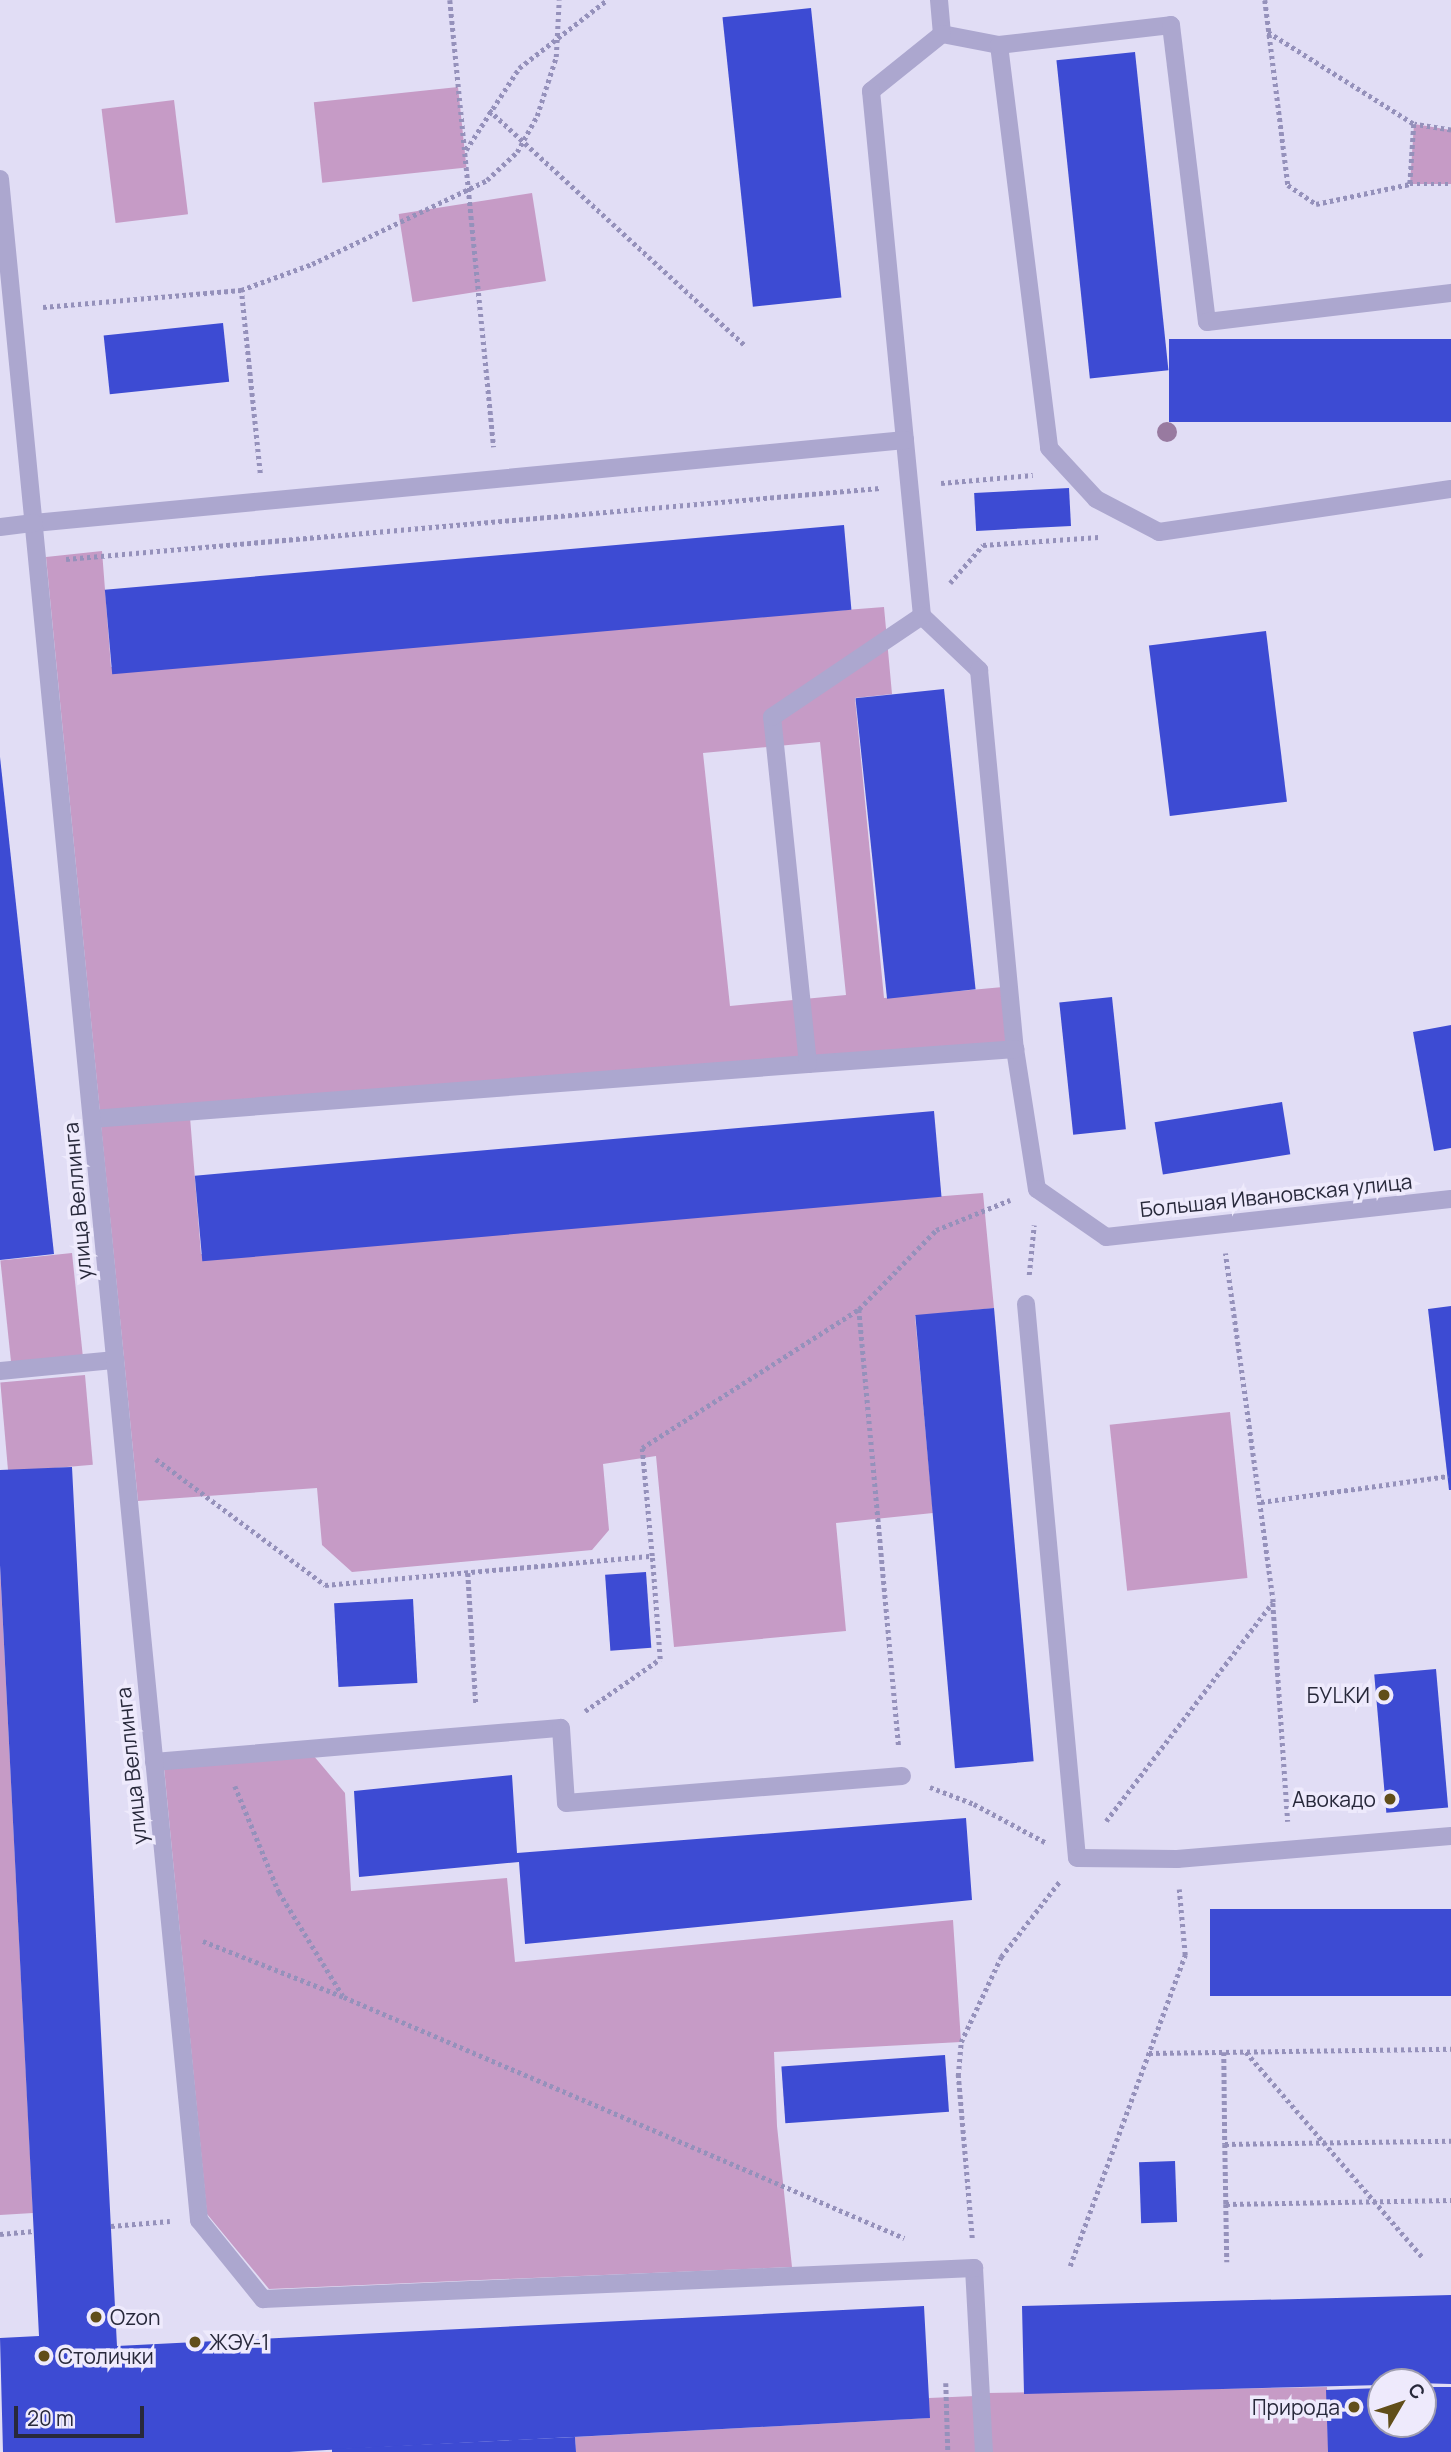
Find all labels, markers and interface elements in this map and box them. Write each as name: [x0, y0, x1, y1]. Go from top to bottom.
street label: улица Веллинга: [58, 1121, 96, 1281]
street label: Большая Ивановская улица: [1139, 1168, 1413, 1222]
place label: БУLКИ: [1307, 1682, 1370, 1708]
street label: улица Веллинга: [110, 1686, 152, 1846]
marker: БУLКИ: [1376, 1687, 1392, 1703]
place label: Авокадо: [1292, 1786, 1376, 1812]
marker: Авокадо: [1382, 1791, 1398, 1807]
place label: Ozon: [110, 2304, 160, 2330]
marker: Ozon: [88, 2309, 104, 2325]
place label: ЖЭУ-1: [209, 2329, 269, 2355]
marker: ЖЭУ-1: [187, 2334, 203, 2350]
place label: Столички: [58, 2343, 154, 2369]
marker: Столички: [36, 2348, 52, 2364]
north arrow: [1367, 2368, 1437, 2438]
text: С: [1402, 2377, 1431, 2405]
scale bar: [18, 2392, 147, 2436]
place label: Природа: [1252, 2394, 1340, 2420]
marker: Природа: [1346, 2399, 1362, 2415]
text: 20 m: [27, 2404, 74, 2432]

